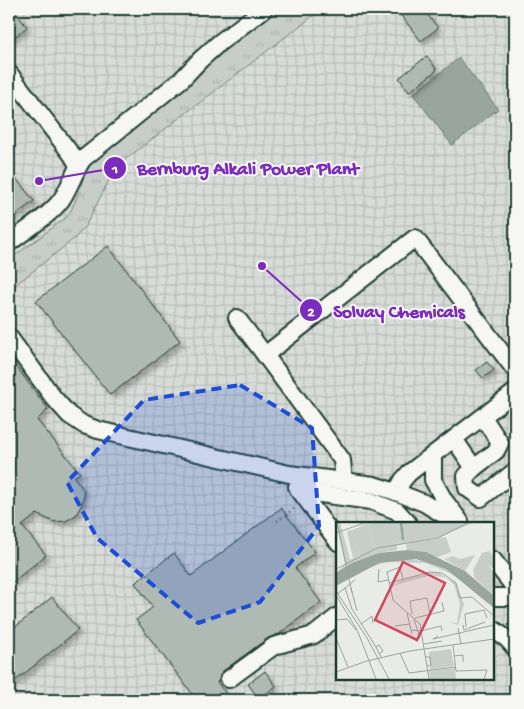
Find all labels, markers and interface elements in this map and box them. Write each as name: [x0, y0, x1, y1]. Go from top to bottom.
callout: Bernburg Alkali Power Plant: [102, 151, 369, 185]
text: Bernburg Alkali Power Plant: [136, 159, 361, 182]
text: 1: [111, 161, 118, 179]
callout: Solvay Chemicals: [298, 293, 475, 327]
text: Solvay Chemicals: [333, 302, 466, 325]
text: 2: [307, 304, 315, 322]
inset map: [336, 522, 494, 679]

